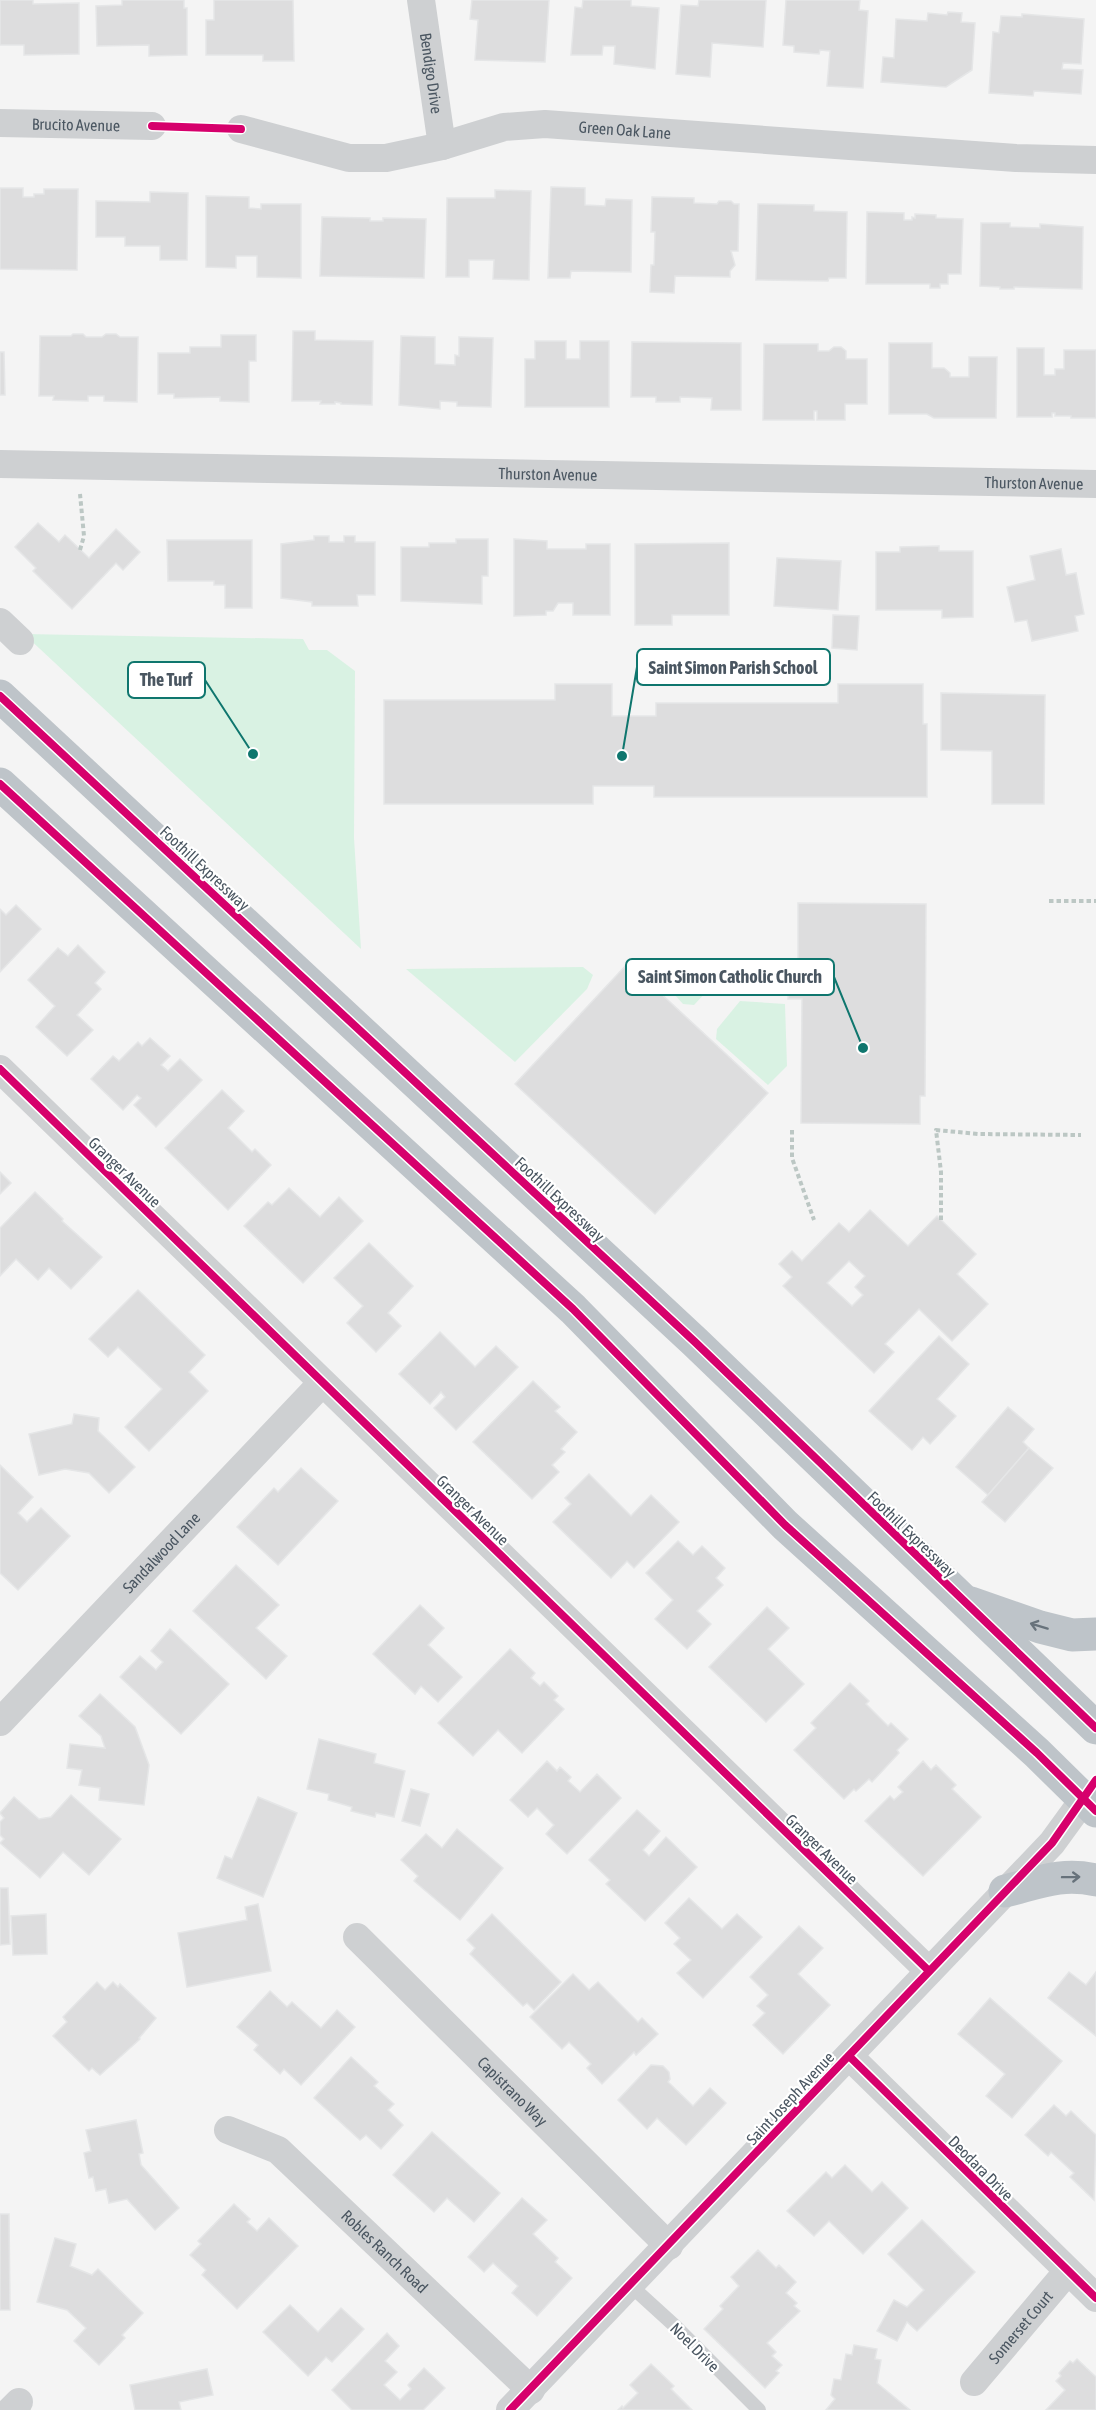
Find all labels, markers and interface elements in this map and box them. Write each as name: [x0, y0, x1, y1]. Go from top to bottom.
street label: Bendigo Drive: [417, 32, 446, 115]
street label: Brucito Avenue: [32, 115, 120, 134]
street label: Green Oak Lane: [578, 117, 671, 142]
street label: Thurston Avenue: [498, 464, 598, 484]
street label: Thurston Avenue: [984, 473, 1083, 493]
callout: Saint Simon Parish School: [637, 649, 830, 685]
text: Saint Simon Parish School: [648, 657, 818, 678]
callout: The Turf: [128, 662, 205, 698]
text: The Turf: [140, 669, 193, 690]
street label: Foothill Expressway: [156, 822, 254, 915]
callout: Saint Simon Catholic Church: [626, 959, 834, 995]
text: Saint Simon Catholic Church: [638, 966, 822, 987]
street label: Granger Avenue: [85, 1133, 165, 1212]
street label: Foothill Expressway: [511, 1153, 609, 1246]
street label: Granger Avenue: [433, 1471, 513, 1550]
street label: Foothill Expressway: [864, 1487, 960, 1582]
street label: Sandalwood Lane: [119, 1508, 204, 1596]
one-way arrow: [1030, 1620, 1049, 1631]
street label: Granger Avenue: [782, 1810, 862, 1889]
one-way arrow: [1060, 1871, 1080, 1882]
street label: Saint Joseph Avenue: [743, 2048, 838, 2149]
street label: Capistrano Way: [474, 2053, 551, 2130]
street label: Deodara Drive: [945, 2132, 1017, 2204]
street label: Robles Ranch Road: [338, 2206, 432, 2296]
street label: Somerset Court: [985, 2287, 1056, 2367]
street label: Noel Drive: [667, 2319, 723, 2375]

